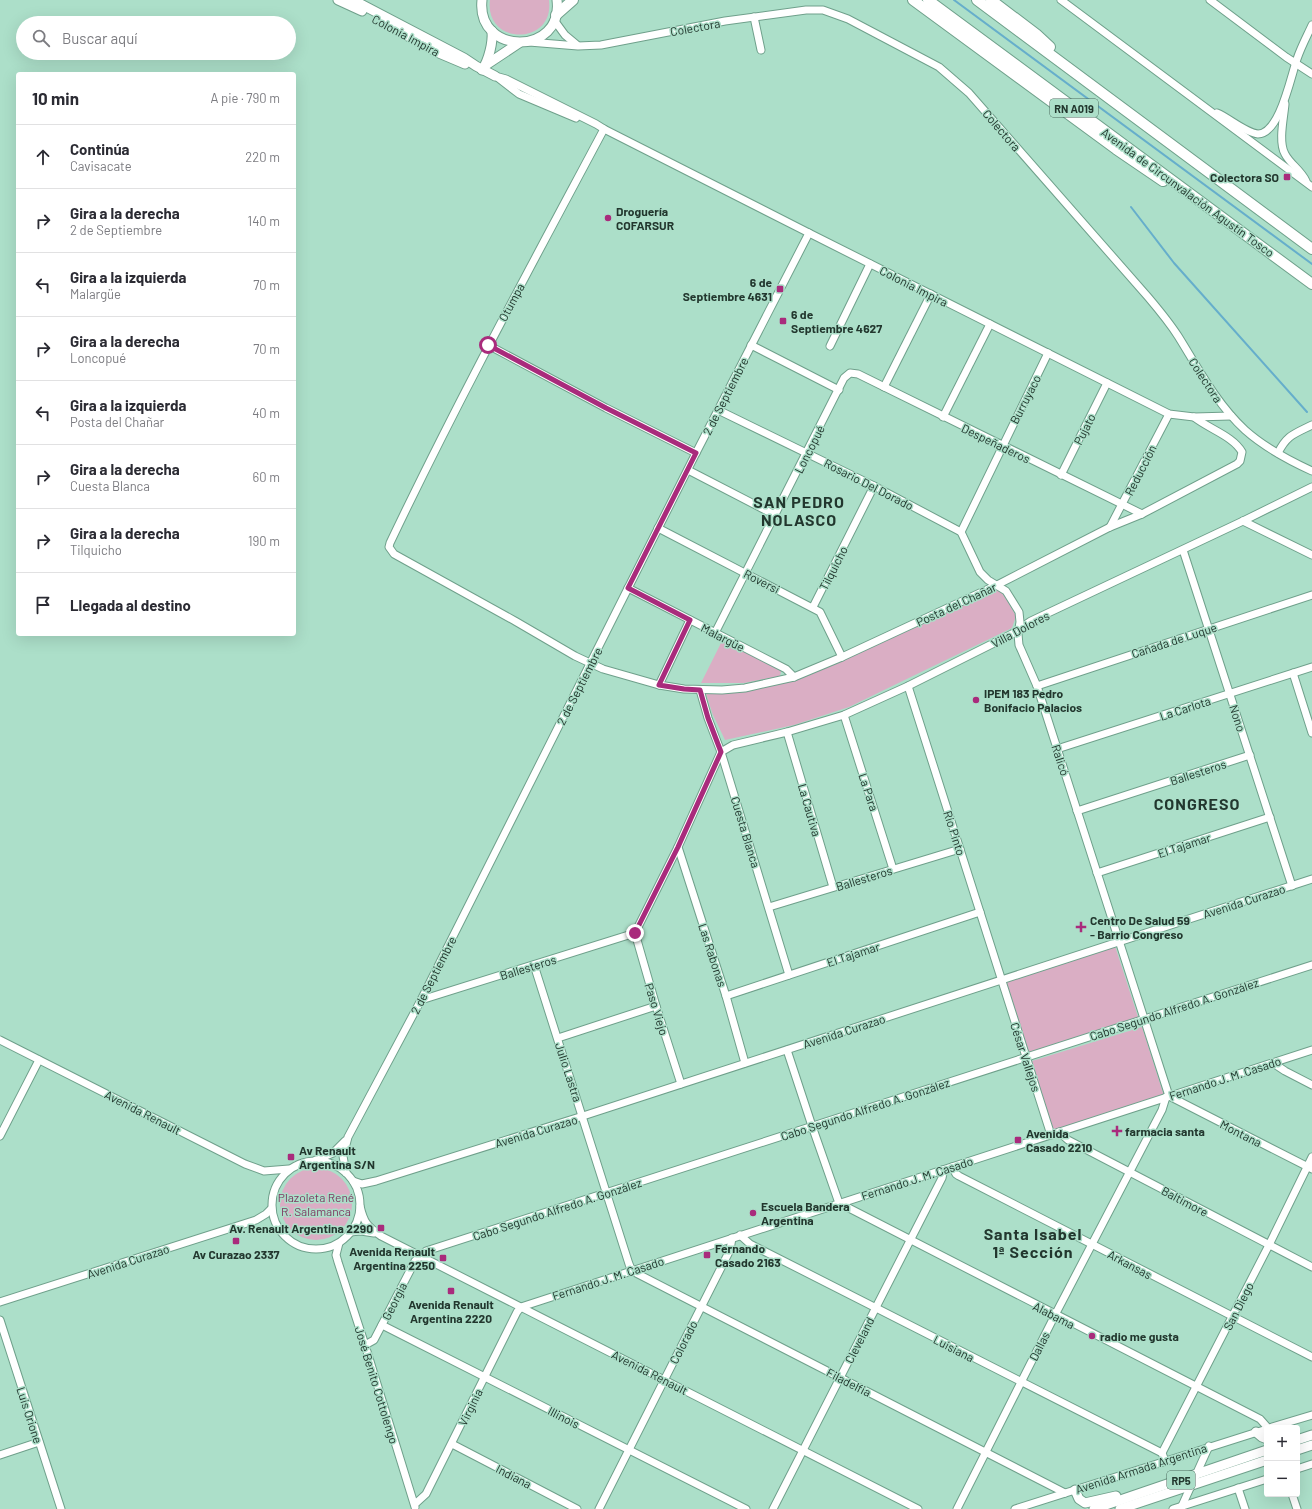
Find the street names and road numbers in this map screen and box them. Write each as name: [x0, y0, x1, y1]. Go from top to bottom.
street label: Colonia Impira: [370, 11, 442, 59]
street label: Colectora: [669, 16, 721, 38]
road number: RN A019: [1050, 99, 1098, 117]
street label: Colectora: [980, 106, 1024, 154]
street label: Avenida de Circunvalación Agustín Tosco: [1099, 125, 1277, 259]
street label: Colonia Impira: [878, 263, 950, 309]
street label: Otumpa: [495, 281, 527, 323]
street label: 2 de Septiembre: [699, 355, 751, 437]
street label: Colectora: [1186, 355, 1226, 405]
street label: Burruyaco: [1007, 372, 1043, 426]
street label: Pujato: [1070, 411, 1098, 447]
street label: Despeñaderos: [959, 420, 1033, 466]
street label: Loncopué: [791, 423, 827, 475]
street label: Reducción: [1121, 442, 1159, 498]
street label: Rosario Del Dorado: [822, 455, 916, 513]
street label: Tilquicho: [816, 544, 850, 592]
street label: Roversi: [742, 566, 782, 596]
street label: Posta del Chañar: [914, 579, 999, 629]
street label: Villa Dolores: [989, 608, 1052, 650]
street label: Malargüe: [699, 620, 747, 654]
street label: Cañada de Luque: [1129, 620, 1219, 660]
street label: 2 de Septiembre: [553, 645, 605, 727]
street label: La Carlota: [1158, 693, 1212, 723]
street label: Nono: [1227, 703, 1249, 733]
street label: Ralicó: [1049, 743, 1073, 777]
street label: Ballesteros: [1168, 756, 1228, 788]
street label: La Para: [856, 771, 882, 813]
street label: La Cautiva: [796, 782, 824, 838]
street label: Cuesta Blanca: [729, 795, 763, 869]
street label: Río Pinto: [941, 809, 969, 857]
street label: El Tajamar: [1156, 830, 1213, 860]
street label: Ballesteros: [834, 863, 894, 893]
street label: Avenida Curazao: [1201, 881, 1287, 921]
street label: Las Rabonas: [696, 921, 730, 989]
street label: 2 de Septiembre: [407, 934, 459, 1016]
street label: El Tajamar: [825, 939, 882, 969]
street label: Ballesteros: [498, 952, 558, 982]
street label: Cabo Segundo Alfredo A. González: [1088, 975, 1260, 1043]
street label: Paso Viejo: [642, 981, 672, 1037]
street label: Avenida Curazao: [801, 1011, 887, 1051]
street label: César Vallejos: [1008, 1021, 1044, 1094]
street label: Julio Lastra: [553, 1041, 585, 1103]
street label: Fernando J. M. Casado: [1167, 1053, 1283, 1103]
street label: Cabo Segundo Alfredo A. González: [779, 1075, 951, 1143]
street label: Avenida Renault: [103, 1087, 183, 1137]
street label: Avenida Curazao: [493, 1112, 579, 1150]
street label: Montana: [1218, 1117, 1264, 1149]
street label: Fernando J. M. Casado: [859, 1153, 975, 1203]
street label: Cabo Segundo Alfredo A. González: [471, 1175, 643, 1243]
street label: Baltimore: [1159, 1183, 1211, 1219]
street label: Avenida Curazao: [85, 1241, 171, 1281]
street label: Arkansas: [1106, 1247, 1155, 1282]
street label: Fernando J. M. Casado: [550, 1253, 666, 1303]
street label: Georgia: [379, 1280, 409, 1322]
street label: San Diego: [1220, 1280, 1256, 1332]
street label: Alabama: [1031, 1299, 1077, 1331]
street label: Cleveland: [841, 1315, 877, 1365]
street label: Colorado: [666, 1318, 700, 1366]
street label: José Benito Cottolengo: [352, 1325, 402, 1445]
street label: Dallas: [1026, 1329, 1052, 1363]
street label: Luisiana: [931, 1332, 977, 1364]
street label: Avenida Renault: [610, 1347, 690, 1397]
street label: Filadelfia: [824, 1365, 874, 1399]
street label: Luis Orione: [14, 1385, 46, 1445]
street label: Virginia: [455, 1386, 485, 1428]
street label: Illinois: [546, 1403, 582, 1431]
street label: Avenida Armada Argentina: [1074, 1440, 1208, 1496]
street label: Indiana: [494, 1461, 534, 1491]
road number: RP5: [1167, 1471, 1195, 1489]

